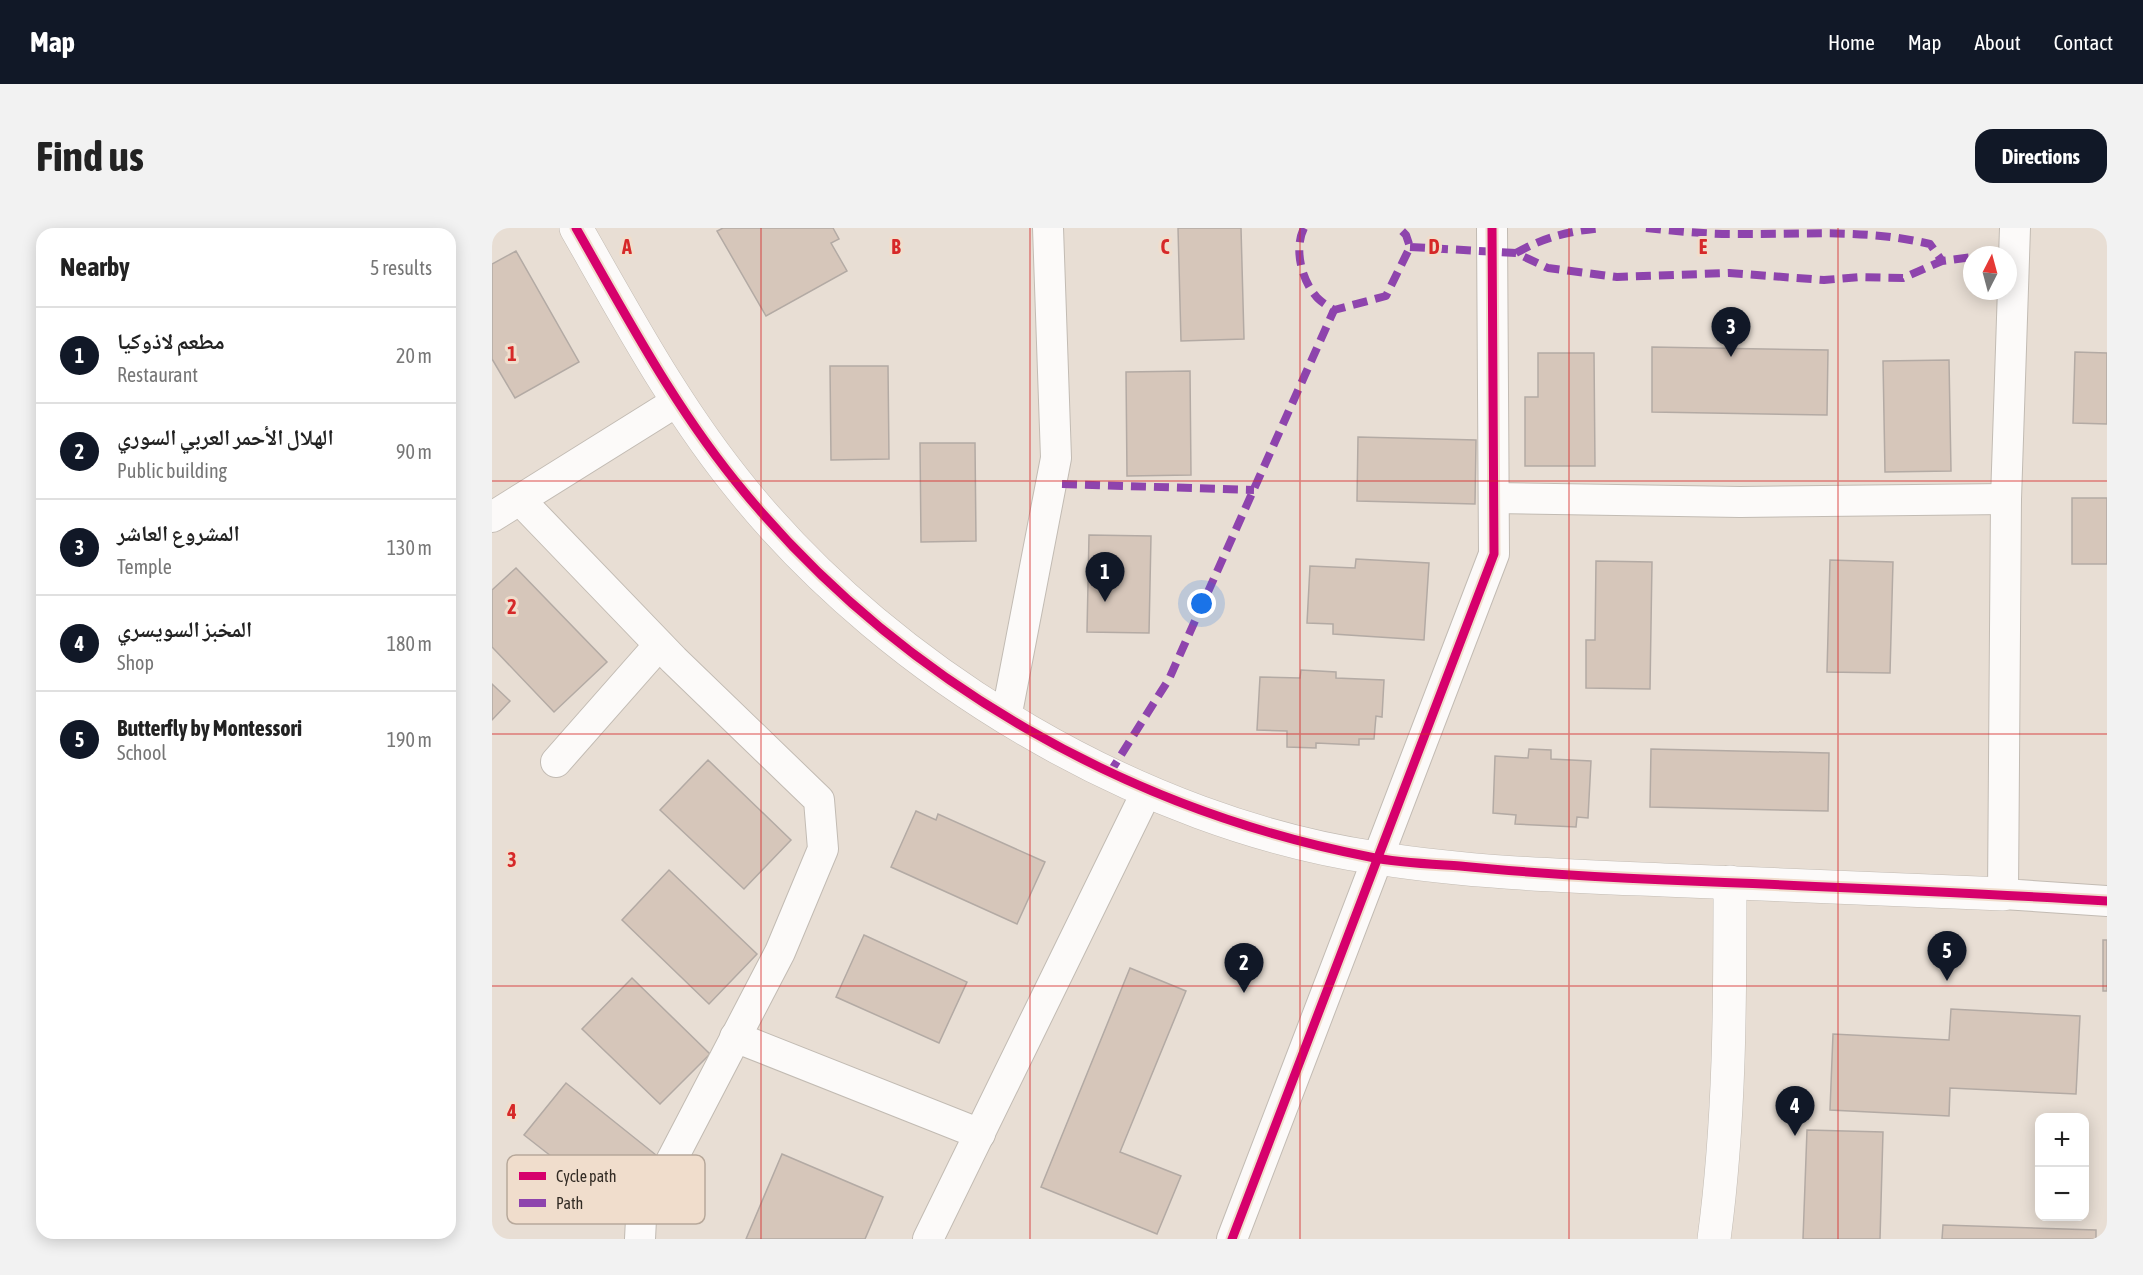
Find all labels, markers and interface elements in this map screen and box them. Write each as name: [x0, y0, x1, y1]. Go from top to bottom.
text: Map: [30, 26, 75, 58]
text: Home: [1828, 30, 1875, 54]
text: Map: [1908, 30, 1942, 54]
text: About: [1975, 30, 2021, 54]
text: Contact: [2054, 30, 2113, 54]
button: Directions: [1975, 129, 2107, 183]
text: Find us: [36, 132, 144, 180]
text: A: [621, 235, 632, 258]
text: B: [891, 235, 901, 258]
text: C: [1161, 235, 1170, 258]
text: D: [1428, 235, 1440, 258]
text: E: [1699, 235, 1708, 258]
north arrow: [1963, 246, 2017, 300]
text: Nearby: [60, 252, 130, 282]
text: 5 results: [370, 256, 432, 279]
pin: 3: [1712, 308, 1750, 357]
text: مطعم لاذوكيا: [117, 328, 225, 354]
text: 1: [507, 342, 517, 365]
text: 1: [75, 344, 84, 367]
text: 20 m: [396, 344, 432, 367]
text: Restaurant: [117, 363, 198, 386]
text: الهلال الأحمر العربي السوري: [117, 424, 334, 450]
text: 2: [75, 440, 84, 463]
text: 90 m: [396, 440, 432, 463]
text: Public building: [117, 459, 227, 482]
text: المشروع العاشر: [117, 520, 240, 546]
text: 3: [75, 536, 84, 559]
text: 130 m: [387, 536, 432, 559]
pin: 1: [1086, 552, 1124, 602]
text: Temple: [117, 555, 172, 578]
your location: [1187, 589, 1216, 618]
text: 2: [507, 595, 517, 618]
text: المخبز السويسري: [117, 616, 252, 642]
text: 4: [75, 632, 84, 655]
text: 180 m: [387, 632, 432, 655]
text: Shop: [117, 651, 154, 674]
text: Butterfly by Montessori: [117, 715, 302, 741]
text: 5: [75, 728, 84, 751]
text: 190 m: [387, 728, 432, 751]
text: School: [117, 741, 167, 764]
text: 3: [507, 848, 517, 871]
pin: 5: [1928, 932, 1966, 981]
pin: 2: [1224, 944, 1263, 993]
pin: 4: [1776, 1086, 1814, 1136]
text: 4: [506, 1100, 517, 1123]
map controls: [2035, 1113, 2089, 1221]
button: +: [2035, 1113, 2089, 1167]
legend: [507, 1155, 705, 1224]
text: Cycle path: [556, 1167, 616, 1186]
button: −: [2035, 1167, 2089, 1221]
text: Path: [556, 1194, 583, 1212]

